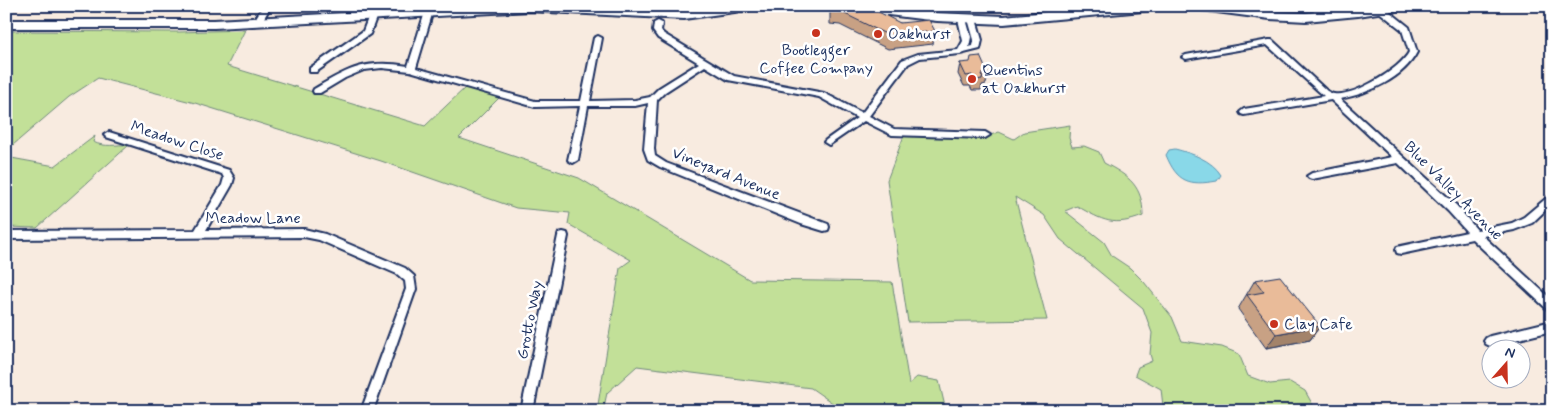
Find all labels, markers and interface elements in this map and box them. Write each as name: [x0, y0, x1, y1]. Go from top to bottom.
place label: Oakhurst: [888, 24, 951, 45]
marker: Bootlegger Coffee Company: [810, 27, 822, 39]
marker: Oakhurst: [872, 28, 884, 40]
place label: Bootlegger Coffee Company: [759, 40, 873, 79]
place label: Quentins at Oakhurst: [982, 60, 1066, 99]
marker: Quentins at Oakhurst: [966, 73, 978, 85]
street label: Meadow Close: [128, 116, 226, 166]
street label: Blue Valley Avenue: [1399, 137, 1507, 245]
street label: Vineyard Avenue: [669, 143, 783, 205]
street label: Meadow Lane: [205, 208, 301, 229]
street label: Grotto Way: [512, 279, 548, 361]
place label: Clay Cafe: [1284, 314, 1353, 335]
marker: Clay Cafe: [1268, 318, 1280, 330]
north arrow: [1480, 340, 1530, 390]
text: N: [1503, 343, 1518, 363]

